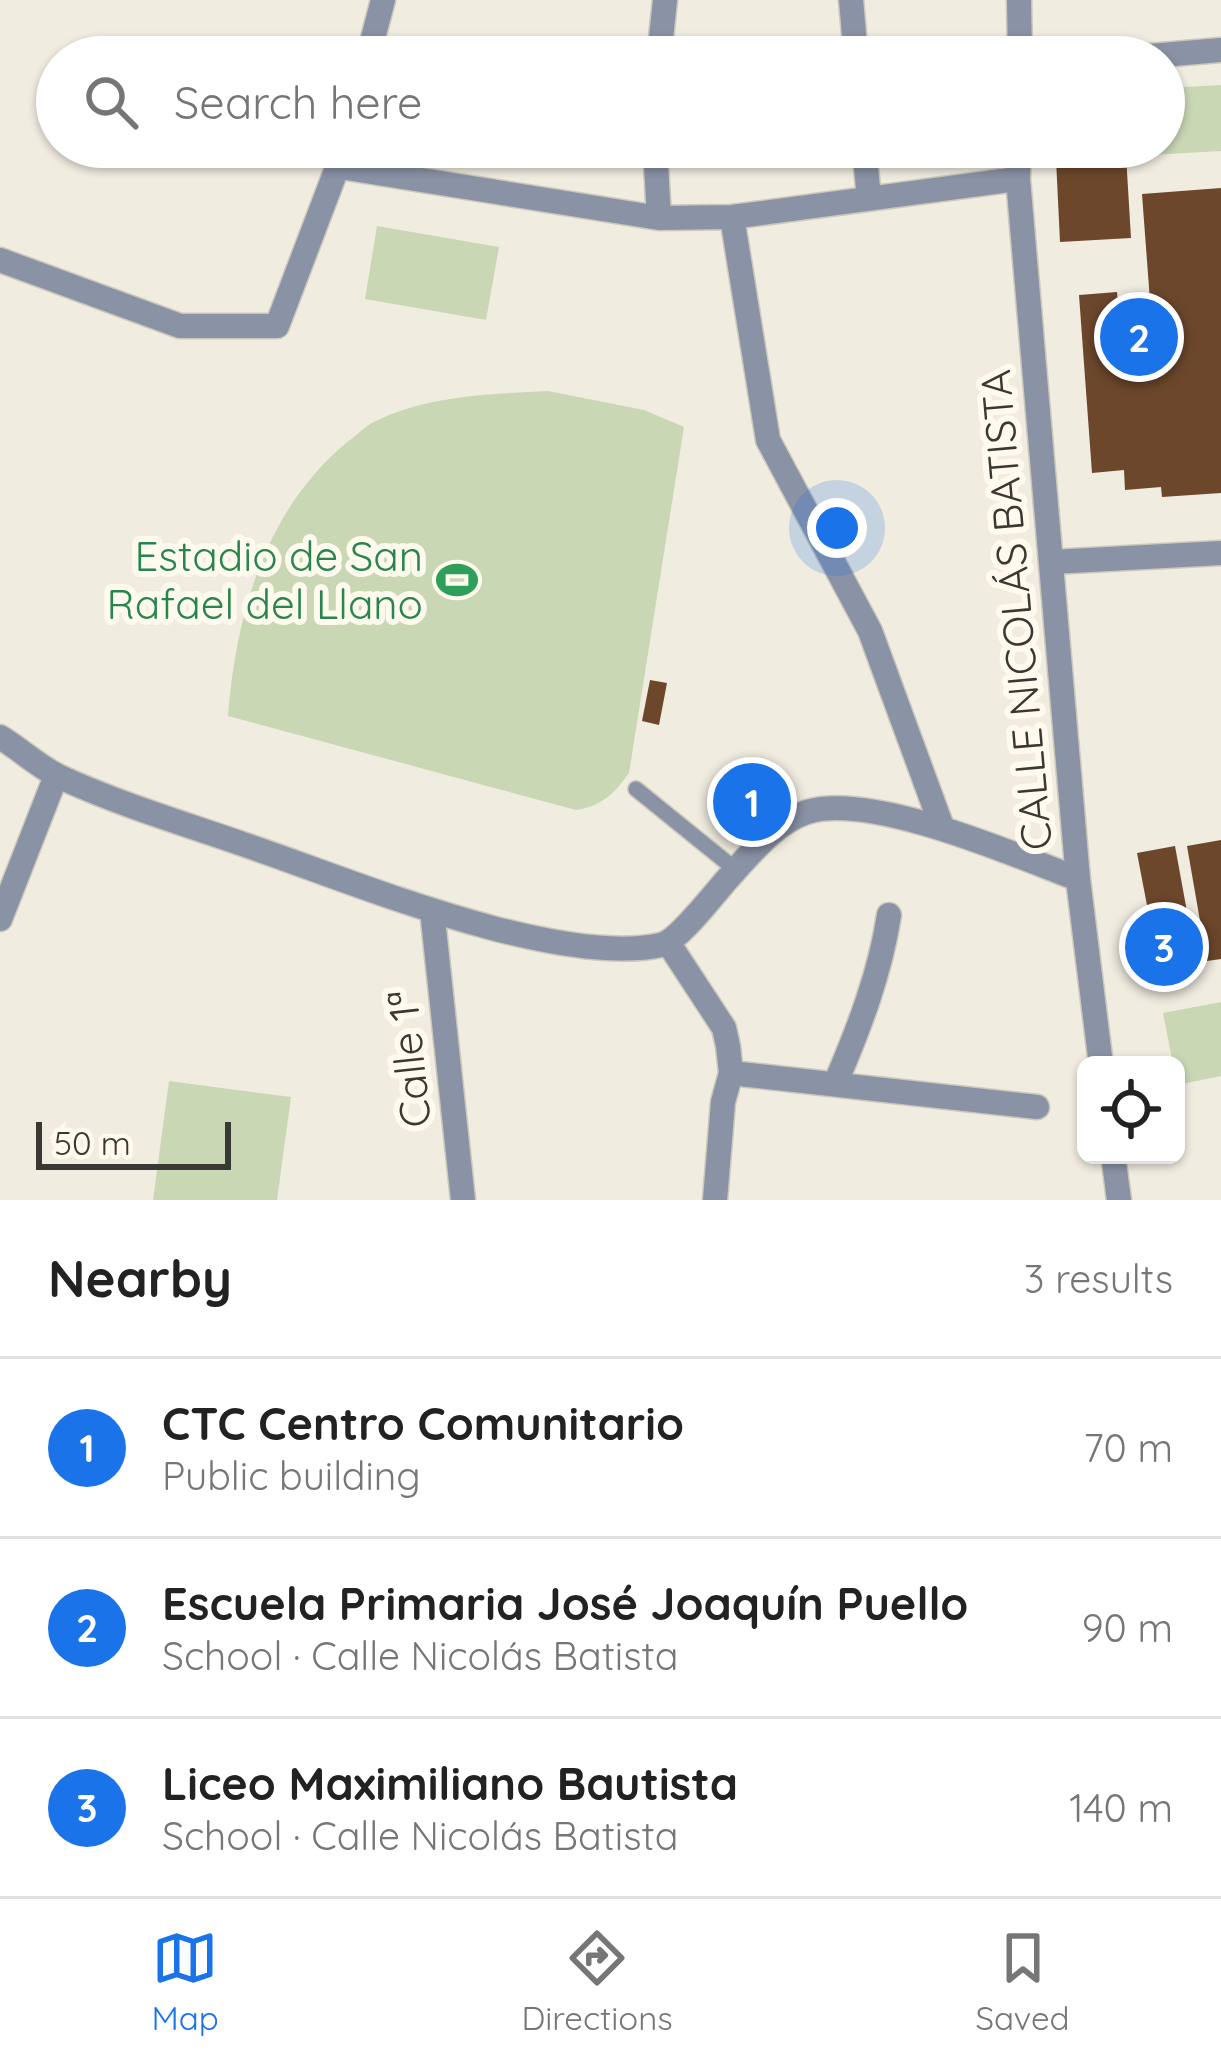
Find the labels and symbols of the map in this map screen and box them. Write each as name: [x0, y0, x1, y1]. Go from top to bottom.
pin: 2: [1100, 292, 1178, 382]
street label: CALLE NICOLÁS BATISTA: [968, 368, 1063, 853]
your location: [807, 498, 867, 558]
place label: Estadio de San Rafael del Llano: [106, 529, 423, 630]
sports icon: Estadio de San Rafael del Llano: [434, 557, 480, 603]
pin: 1: [713, 757, 791, 847]
pin: 3: [1125, 902, 1203, 992]
street label: Calle 1ª: [375, 988, 442, 1130]
scale bar: [36, 1116, 231, 1169]

